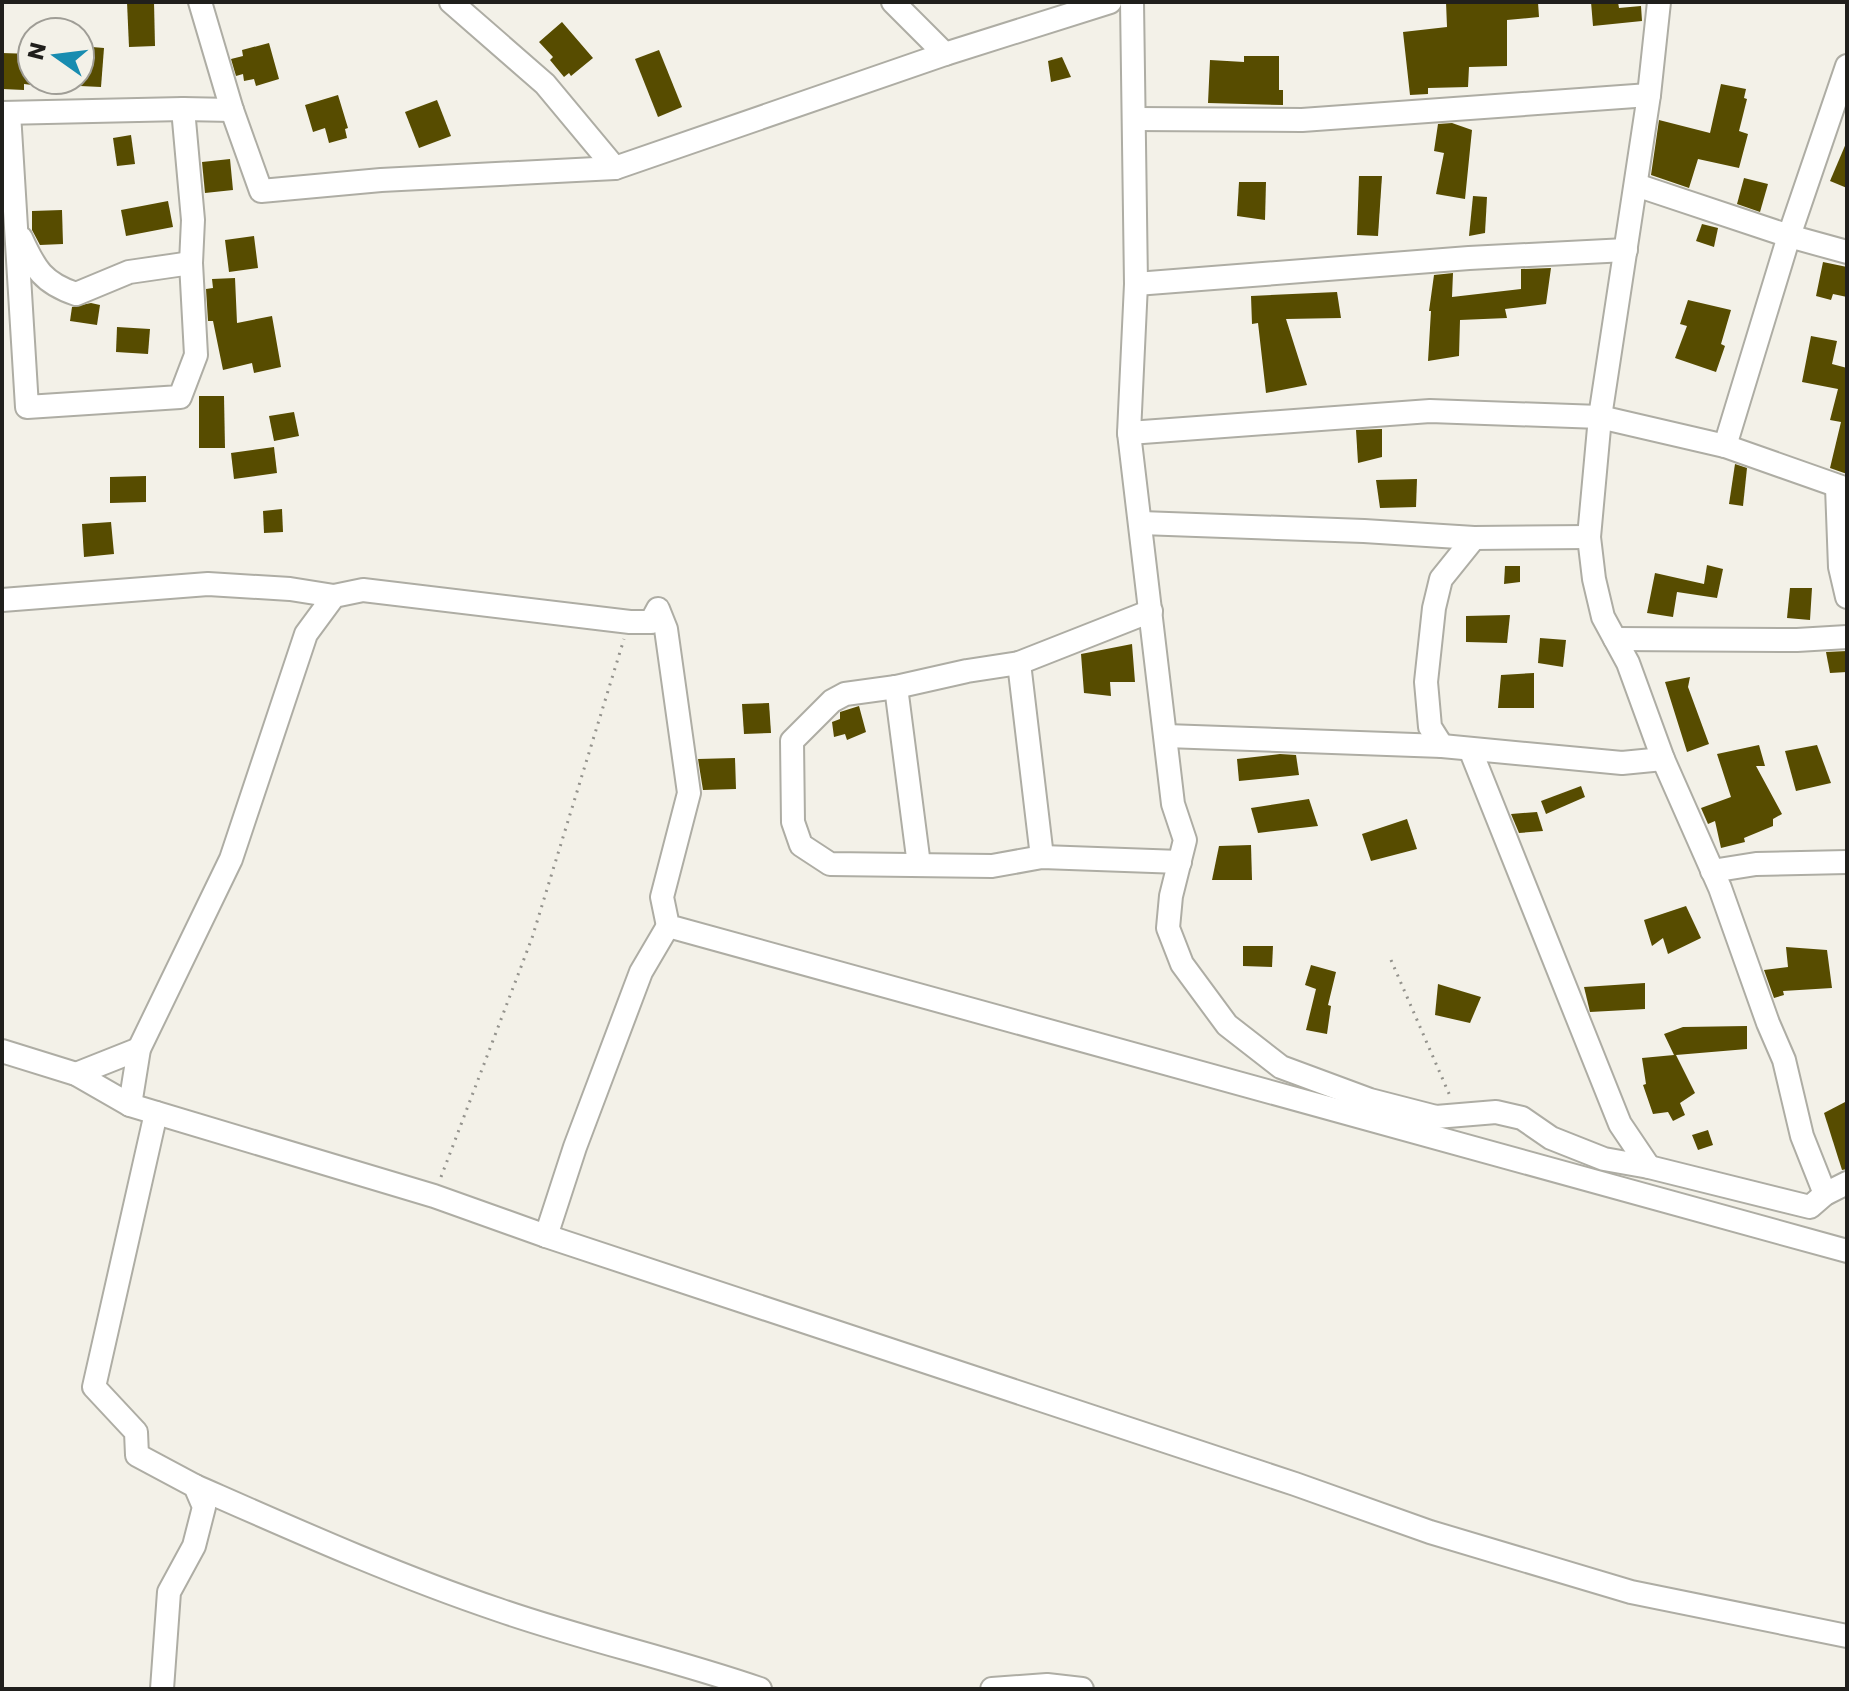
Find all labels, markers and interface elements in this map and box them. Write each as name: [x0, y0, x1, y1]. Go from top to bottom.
north arrow: [16, 16, 96, 96]
text: N: [20, 40, 54, 63]

